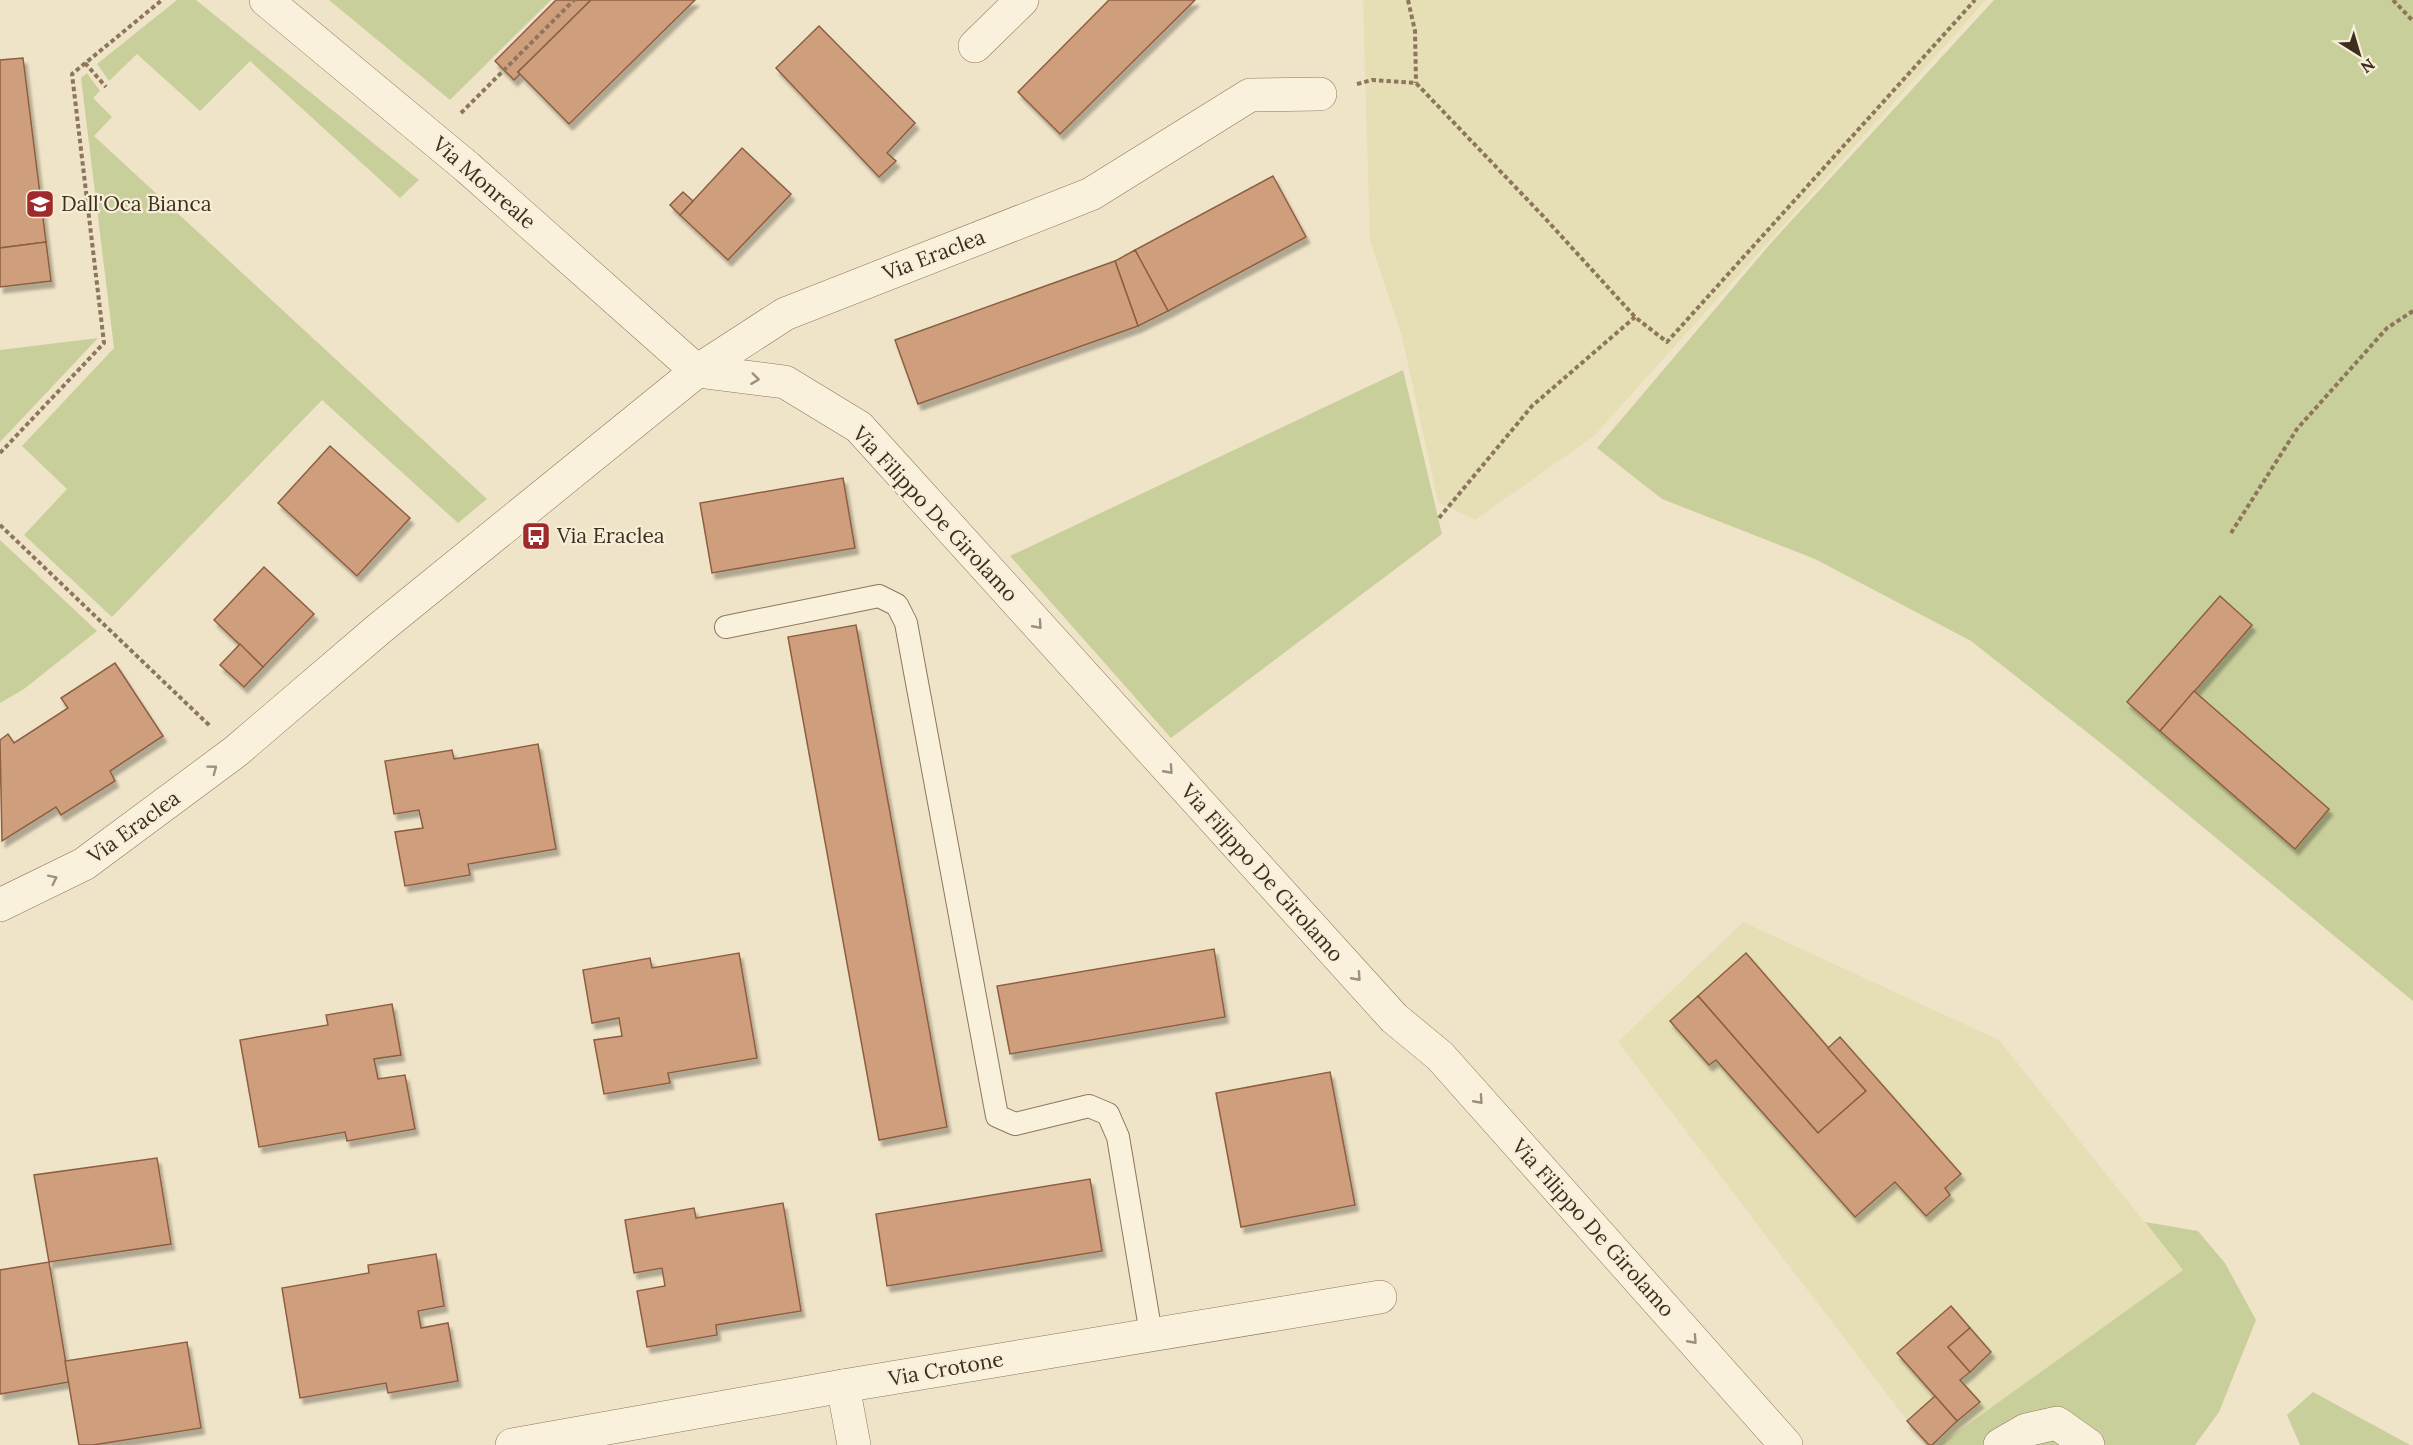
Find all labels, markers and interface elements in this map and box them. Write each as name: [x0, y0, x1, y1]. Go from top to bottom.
north arrow: [2329, 24, 2389, 84]
text: N: [2357, 54, 2379, 78]
street label: Via Monreale: [426, 130, 542, 235]
school or university icon: Dall'Oca Bianca: [24, 188, 56, 220]
place label: Dall'Oca Bianca: [61, 190, 212, 217]
street label: Via Eraclea: [878, 223, 989, 287]
one-way arrow: [751, 372, 760, 384]
street label: Via Filippo De Girolamo: [846, 419, 1024, 607]
bus stop icon: Via Eraclea: [520, 520, 552, 552]
place label: Via Eraclea: [556, 522, 665, 549]
one-way arrow: [1031, 618, 1042, 629]
one-way arrow: [1162, 763, 1173, 774]
one-way arrow: [206, 765, 217, 776]
street label: Via Filippo De Girolamo: [1174, 777, 1350, 967]
street label: Via Eraclea: [81, 784, 185, 870]
one-way arrow: [46, 875, 57, 887]
one-way arrow: [1349, 970, 1360, 981]
one-way arrow: [1472, 1093, 1483, 1104]
street label: Via Filippo De Girolamo: [1505, 1132, 1681, 1322]
one-way arrow: [1686, 1333, 1697, 1344]
street label: Via Crotone: [885, 1345, 1005, 1392]

